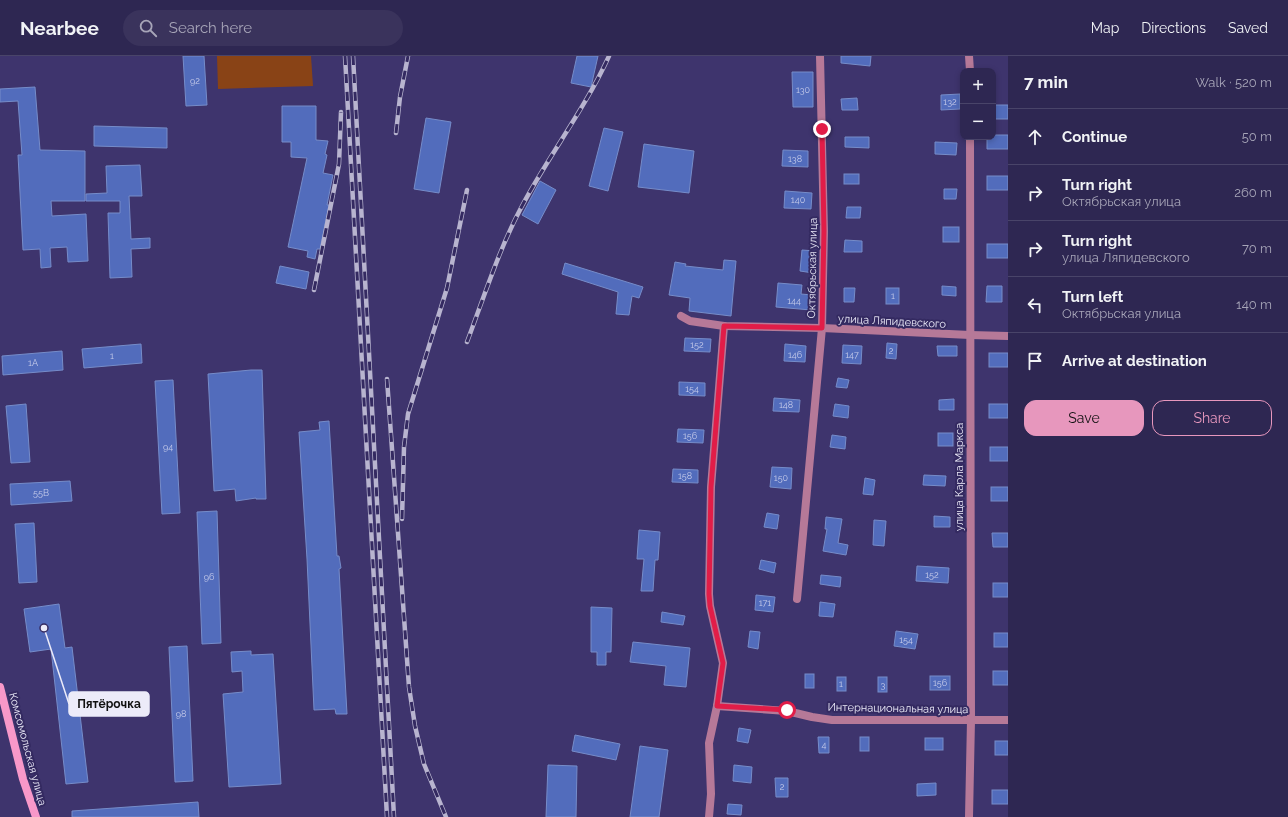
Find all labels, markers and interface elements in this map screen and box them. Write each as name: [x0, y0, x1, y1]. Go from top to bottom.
search box: [123, 10, 403, 46]
text: Nearbee: [20, 17, 99, 39]
icon: search: [137, 17, 159, 39]
text: Search here: [169, 19, 252, 37]
text: Map: [1091, 20, 1119, 36]
text: Directions: [1141, 20, 1206, 36]
text: Saved: [1228, 20, 1268, 36]
map controls: [960, 68, 996, 140]
button: +: [960, 68, 996, 104]
text: 7 min: [1024, 72, 1068, 92]
text: Walk · 520 m: [1195, 75, 1272, 90]
house number: 92: [190, 76, 200, 86]
house number: 130: [796, 85, 811, 95]
house number: 132: [943, 97, 957, 107]
button: −: [960, 104, 996, 140]
route end: [813, 120, 831, 138]
icon: ahead: [1024, 126, 1046, 148]
text: Continue: [1062, 128, 1127, 146]
text: 50 m: [1242, 129, 1272, 144]
house number: 138: [788, 154, 802, 164]
text: Turn right: [1062, 176, 1132, 194]
icon: right: [1024, 182, 1046, 204]
text: 260 m: [1234, 185, 1272, 200]
text: Октябрьская улица: [1062, 194, 1181, 209]
house number: 140: [791, 195, 806, 205]
street label: Октябрьская улица: [805, 218, 820, 318]
text: Turn right: [1062, 232, 1132, 250]
icon: right: [1024, 238, 1046, 260]
text: 70 m: [1242, 241, 1272, 256]
text: улица Ляпидевского: [1062, 250, 1190, 265]
text: Turn left: [1062, 288, 1123, 306]
house number: 1: [891, 291, 895, 301]
icon: left: [1024, 294, 1046, 316]
house number: 144: [787, 296, 801, 306]
text: 140 m: [1236, 297, 1272, 312]
text: Октябрьская улица: [1062, 306, 1181, 321]
street label: улица Ляпидевского: [838, 312, 947, 331]
house number: 152: [690, 340, 704, 350]
house number: 2: [889, 346, 894, 356]
house number: 146: [788, 350, 803, 360]
house number: 147: [845, 350, 859, 360]
icon: arrive: [1024, 350, 1046, 372]
house number: 1: [110, 351, 114, 361]
text: Arrive at destination: [1062, 352, 1207, 370]
house number: 1А: [28, 358, 38, 368]
house number: 154: [685, 384, 699, 394]
house number: 148: [779, 400, 793, 410]
button: Save: [1024, 400, 1144, 436]
button: Share: [1152, 400, 1272, 436]
street label: улица Карла Маркса: [953, 423, 966, 531]
house number: 156: [683, 431, 698, 441]
house number: 94: [163, 442, 173, 452]
house number: 158: [678, 471, 692, 481]
house number: 150: [774, 473, 789, 483]
house number: 55В: [33, 488, 49, 498]
house number: 152: [925, 570, 939, 580]
house number: 96: [204, 572, 215, 582]
house number: 171: [759, 598, 771, 608]
house number: 154: [899, 635, 913, 645]
house number: 156: [933, 678, 948, 688]
house number: 1: [839, 679, 843, 689]
house number: 3: [881, 680, 886, 690]
street label: Комсомольская улица: [6, 691, 49, 807]
callout: Пятёрочка: [69, 692, 149, 716]
text: Пятёрочка: [77, 697, 141, 711]
route start: [778, 701, 796, 719]
street label: Интернациональная улица: [827, 701, 969, 716]
house number: 98: [176, 709, 186, 719]
house number: 4: [822, 740, 827, 750]
house number: 2: [780, 782, 785, 792]

